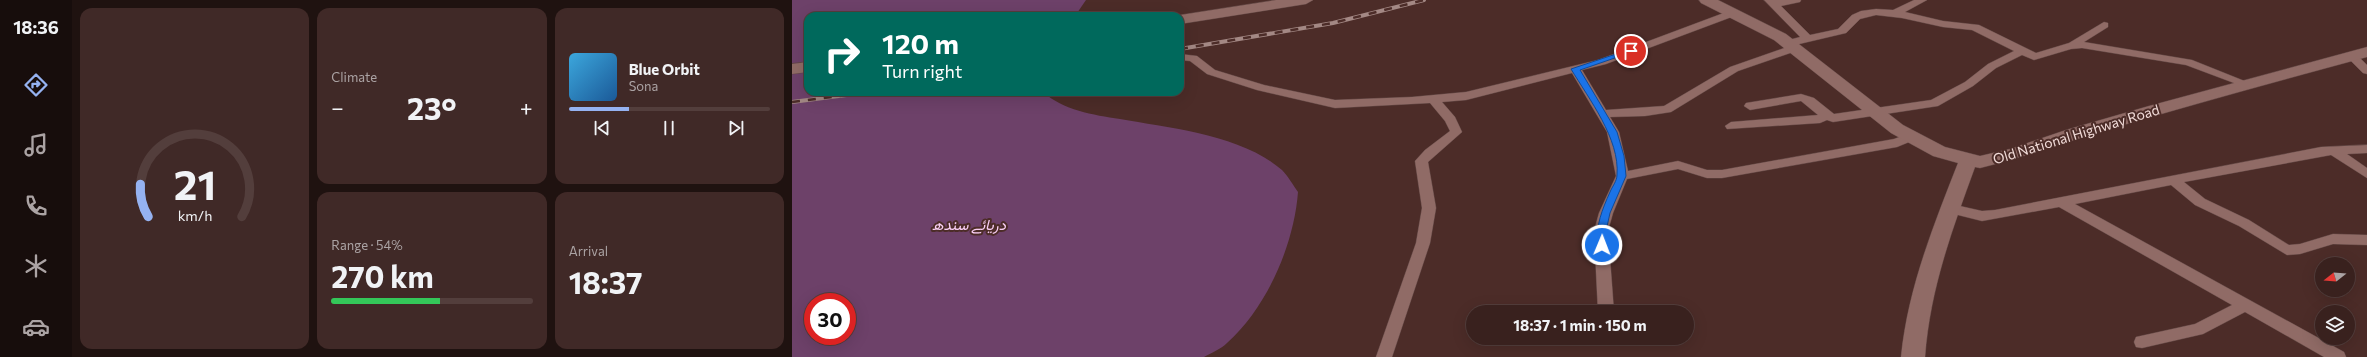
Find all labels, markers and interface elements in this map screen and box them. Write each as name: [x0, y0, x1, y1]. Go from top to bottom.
text: 18:36: [13, 16, 59, 38]
text: 120 m: [882, 26, 959, 60]
icon: right: [816, 28, 868, 80]
pin: [1614, 34, 1648, 68]
icon: arrive: [1620, 40, 1642, 62]
text: Blue Orbit: [629, 60, 700, 78]
text: Turn right: [882, 60, 962, 82]
text: Climate: [331, 69, 377, 85]
icon: directions: [22, 71, 50, 99]
text: Sona: [629, 78, 658, 94]
text: 23°: [407, 89, 457, 126]
text: −: [331, 94, 344, 121]
text: +: [520, 94, 533, 121]
street label: Old National Highway Road: [1991, 101, 2161, 167]
icon: previous: [591, 117, 613, 139]
icon: pause: [658, 117, 680, 139]
icon: next: [725, 117, 747, 139]
icon: music: [22, 131, 50, 159]
text: 21: [173, 157, 216, 208]
icon: phone: [22, 192, 50, 220]
text: km/h: [177, 205, 212, 223]
water label: دریائے سندھ: [932, 215, 1007, 234]
position arrow: [1581, 224, 1623, 266]
text: Range · 54%: [331, 237, 403, 253]
text: Arrival: [569, 243, 608, 259]
icon: climate: [22, 252, 50, 280]
text: 270 km: [331, 257, 434, 294]
north arrow: [2315, 257, 2355, 297]
map controls: [2315, 257, 2355, 345]
text: 18:37: [569, 263, 642, 300]
speed limit sign: 30: [804, 293, 856, 345]
button: layers: [2315, 305, 2355, 345]
icon: car: [22, 313, 50, 341]
text: 18:37 · 1 min · 150 m: [1513, 316, 1647, 334]

